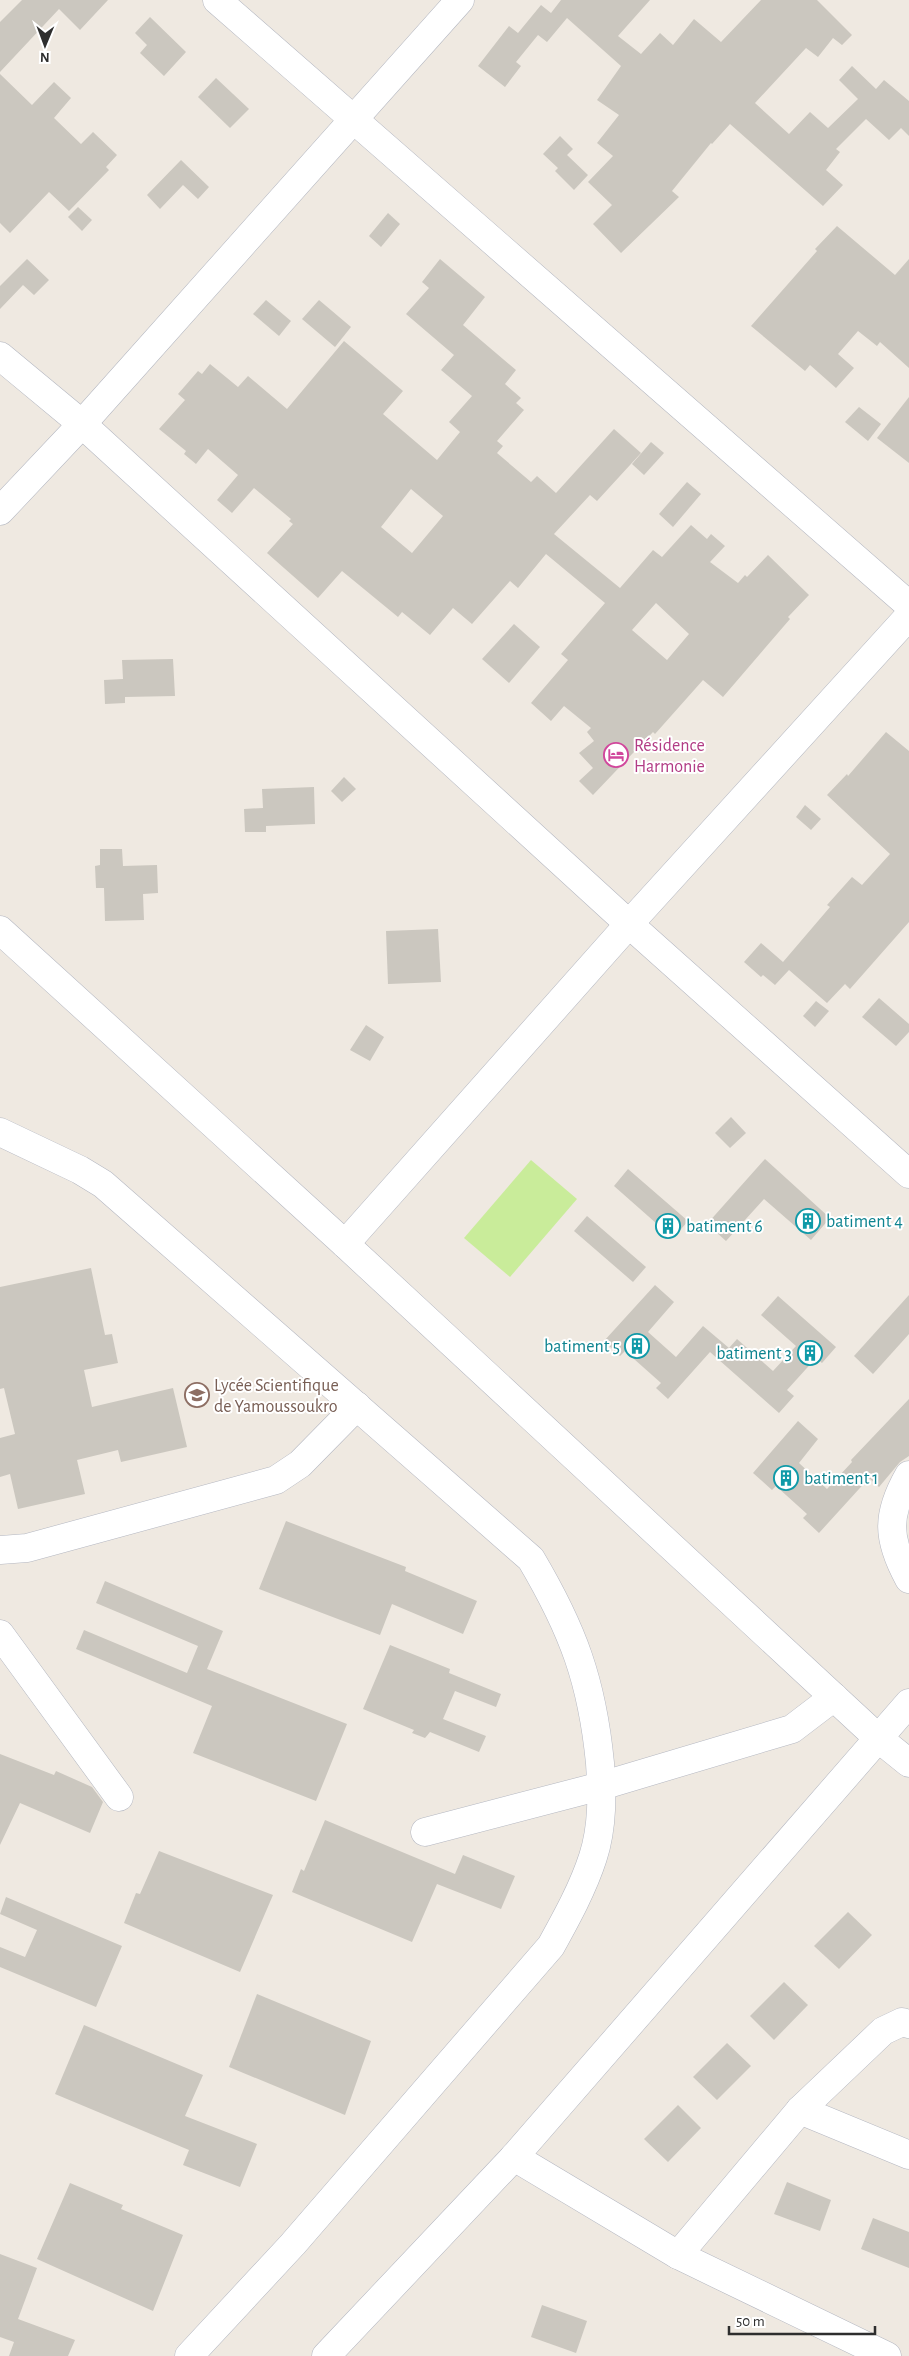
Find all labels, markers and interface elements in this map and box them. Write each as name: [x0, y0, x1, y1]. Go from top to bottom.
north arrow: [20, 20, 70, 70]
text: N: [40, 50, 50, 64]
place label: Résidence Harmonie: [634, 737, 705, 776]
hotel icon: Résidence Harmonie: [603, 742, 629, 768]
building icon: batiment 4: [795, 1208, 821, 1234]
building icon: batiment 6: [655, 1213, 681, 1239]
place label: batiment 4: [826, 1213, 903, 1231]
place label: batiment 6: [686, 1218, 763, 1236]
building icon: batiment 5: [624, 1333, 650, 1359]
place label: batiment 5: [544, 1338, 620, 1356]
building icon: batiment 3: [797, 1340, 823, 1366]
place label: batiment 3: [716, 1345, 792, 1363]
place label: Lycée Scientifique de Yamoussoukro: [214, 1377, 339, 1416]
school or university icon: Lycée Scientifique de Yamoussoukro: [184, 1382, 210, 1408]
building icon: batiment 1: [773, 1465, 799, 1491]
place label: batiment 1: [804, 1470, 879, 1488]
scale bar: [729, 2304, 875, 2336]
text: 50 m: [736, 2314, 765, 2329]

